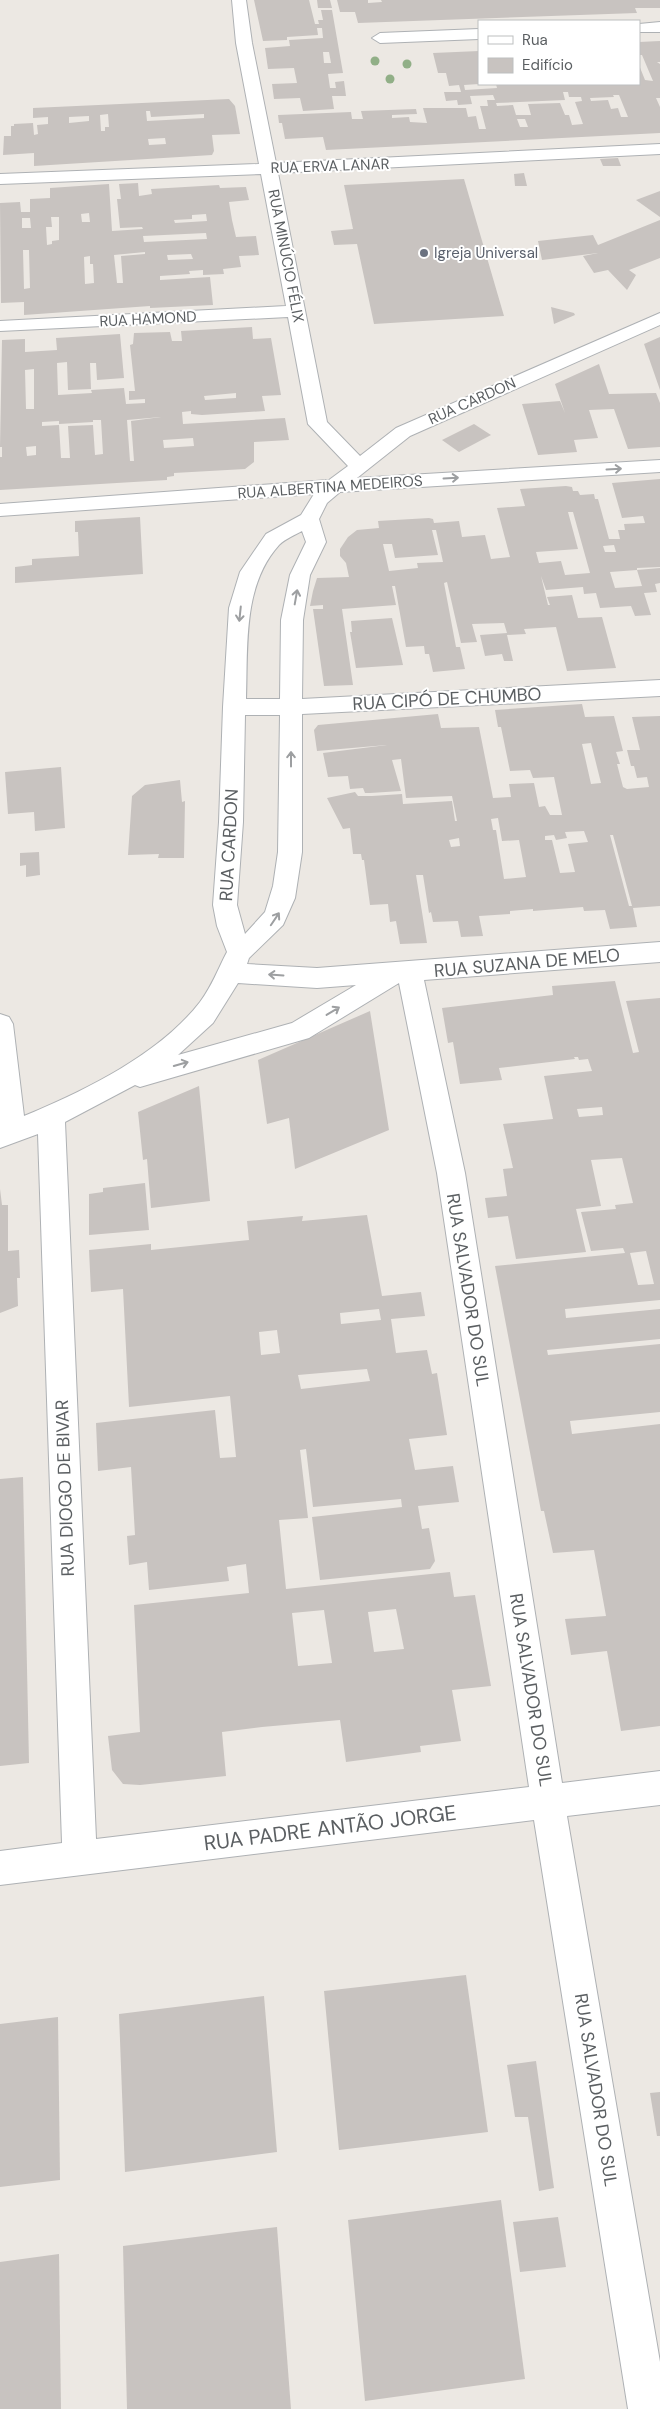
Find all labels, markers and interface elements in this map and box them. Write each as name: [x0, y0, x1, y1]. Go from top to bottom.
legend: [478, 20, 640, 85]
text: Rua: [522, 30, 548, 50]
text: Edifício: [522, 55, 573, 75]
street label: RUA ERVA LANAR: [270, 154, 390, 178]
street label: RUA MINÚCIO FÉLIX: [263, 188, 309, 324]
place label: Igreja Universal: [434, 243, 538, 263]
marker: Igreja Universal: [418, 247, 430, 259]
street label: RUA HAMOND: [99, 306, 197, 332]
street label: RUA CARDON: [425, 373, 519, 429]
one-way arrow: [605, 465, 621, 474]
street label: RUA ALBERTINA MEDEIROS: [237, 471, 423, 503]
one-way arrow: [443, 474, 459, 483]
one-way arrow: [292, 589, 301, 605]
one-way arrow: [235, 606, 245, 622]
street label: RUA CIPÓ DE CHUMBO: [352, 682, 542, 716]
one-way arrow: [286, 751, 296, 768]
street label: RUA CARDON: [214, 788, 244, 902]
one-way arrow: [270, 912, 280, 926]
street label: RUA SUZANA DE MELO: [433, 943, 621, 983]
one-way arrow: [268, 971, 284, 980]
one-way arrow: [326, 1005, 340, 1015]
one-way arrow: [173, 1059, 189, 1069]
street label: RUA SALVADOR DO SUL: [441, 1192, 495, 1388]
street label: RUA DIOGO DE BIVAR: [50, 1399, 80, 1577]
street label: RUA SALVADOR DO SUL: [504, 1592, 558, 1788]
street label: RUA PADRE ANTÃO JORGE: [202, 1799, 458, 1857]
street label: RUA SALVADOR DO SUL: [569, 1992, 623, 2188]

